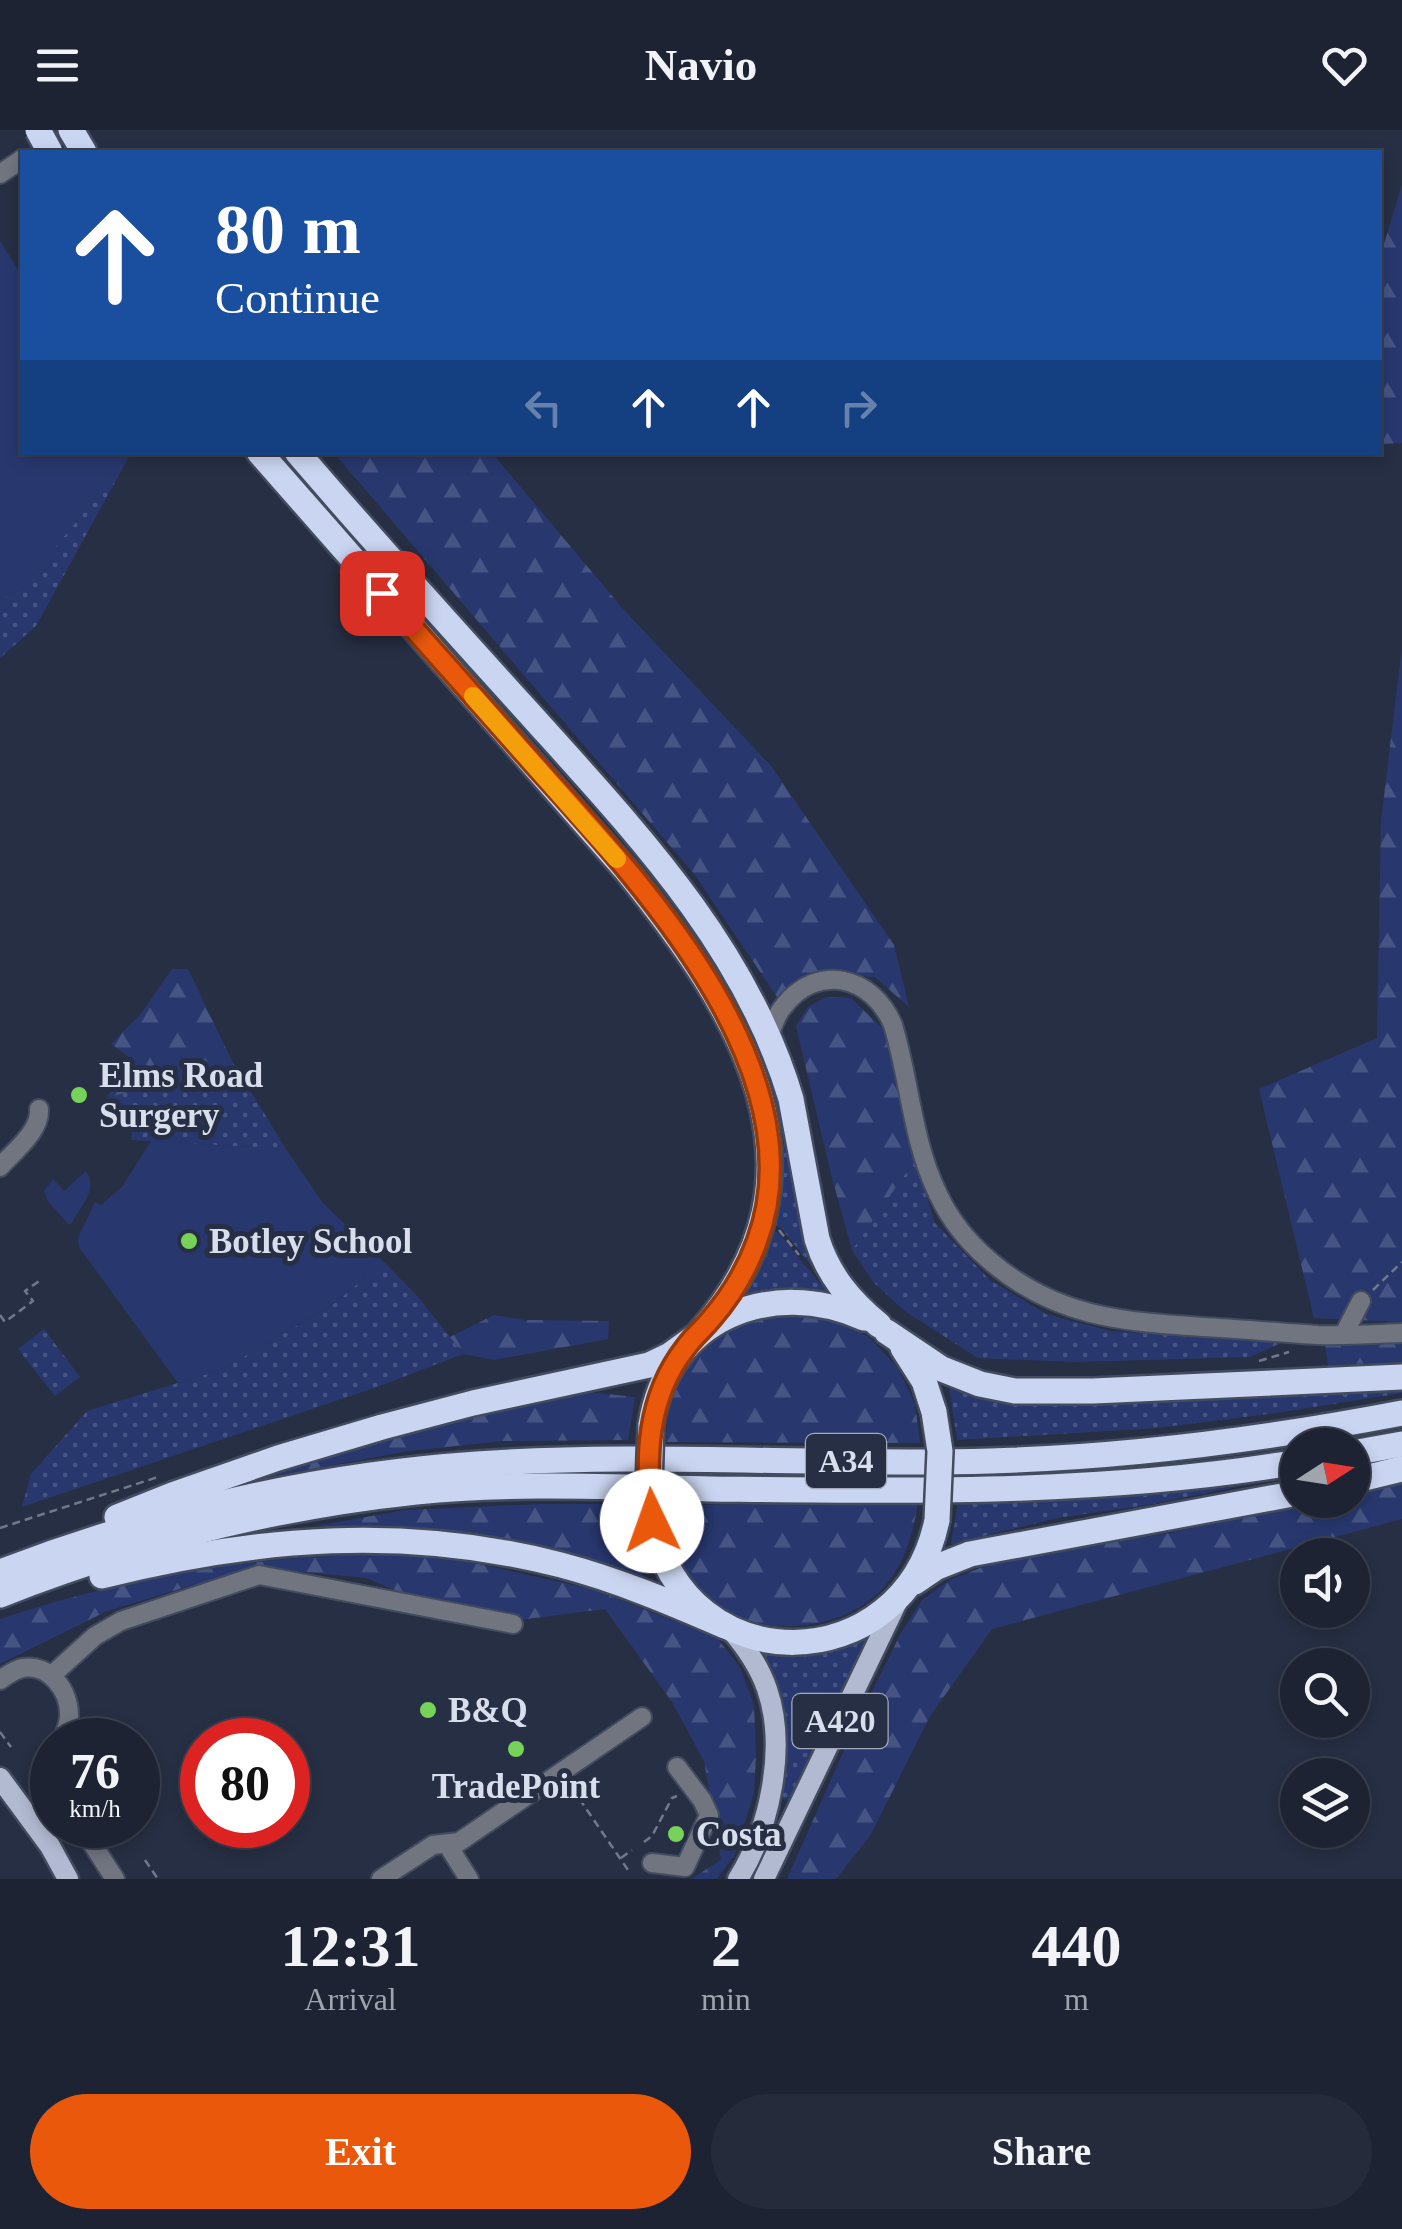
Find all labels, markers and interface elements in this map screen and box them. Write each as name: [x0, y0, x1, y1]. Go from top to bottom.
icon: menu: [30, 38, 85, 93]
icon: heart: [1317, 38, 1372, 93]
text: Navio: [645, 40, 757, 90]
icon: ahead: [50, 190, 180, 320]
text: 80 m: [215, 191, 361, 268]
text: Continue: [215, 273, 380, 323]
icon: left: [516, 380, 571, 435]
icon: ahead: [621, 380, 676, 435]
icon: ahead: [726, 380, 781, 435]
icon: right: [831, 380, 886, 435]
pin: [340, 551, 425, 636]
icon: arrive: [355, 566, 410, 621]
place label: Elms Road Surgery: [99, 1056, 264, 1135]
marker: Elms Road Surgery: [68, 1084, 90, 1106]
place label: Botley School: [209, 1222, 412, 1261]
marker: Botley School: [178, 1230, 200, 1252]
north arrow: [1280, 1428, 1370, 1518]
map controls: [1280, 1428, 1370, 1848]
road number: A34: [806, 1434, 886, 1488]
position arrow: [600, 1469, 704, 1573]
button: sound: [1280, 1538, 1370, 1628]
button: search: [1280, 1648, 1370, 1738]
place label: B&Q: [448, 1691, 528, 1730]
road number: A420: [792, 1694, 888, 1748]
marker: B&Q: [417, 1699, 439, 1721]
speed limit sign: 80: [180, 1718, 310, 1848]
marker: TradePoint: [505, 1738, 527, 1760]
text: 76: [70, 1743, 120, 1799]
button: layers: [1280, 1758, 1370, 1848]
place label: TradePoint: [432, 1767, 601, 1806]
text: km/h: [69, 1795, 121, 1822]
place label: Costa: [696, 1815, 782, 1854]
marker: Costa: [665, 1823, 687, 1845]
text: 12:31: [281, 1913, 421, 1979]
text: 2: [711, 1913, 741, 1979]
text: 440: [1031, 1913, 1121, 1979]
text: Arrival: [304, 1981, 397, 2017]
text: min: [701, 1981, 751, 2017]
text: m: [1064, 1981, 1089, 2017]
button: Exit: [30, 2094, 691, 2209]
button: Share: [711, 2094, 1372, 2209]

